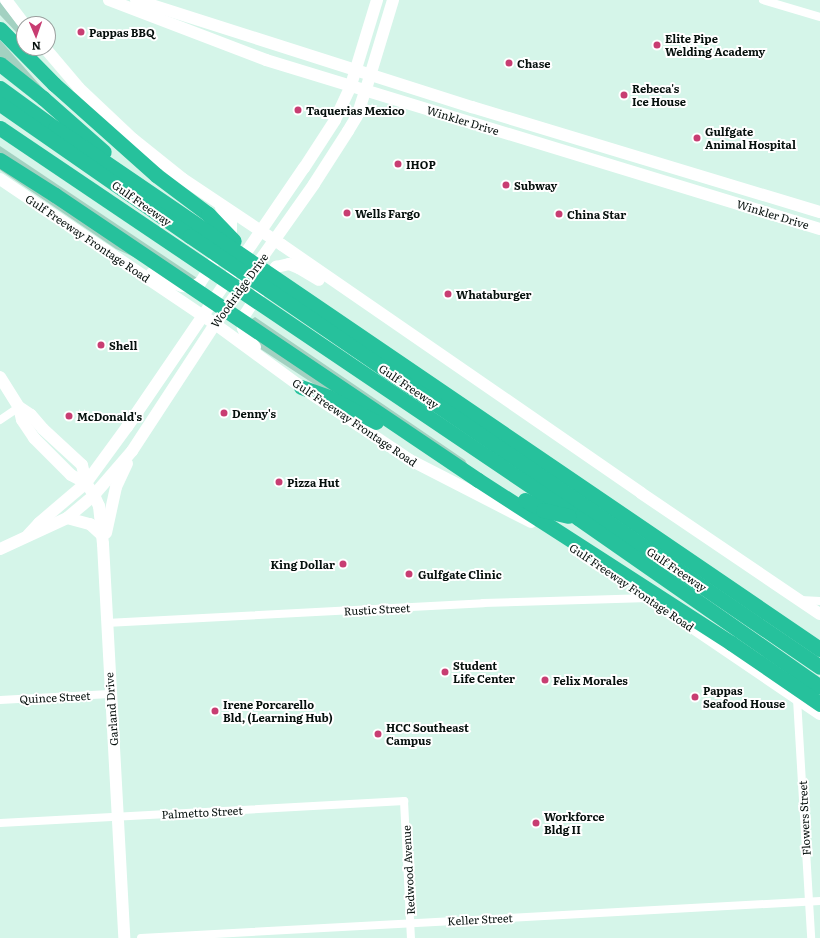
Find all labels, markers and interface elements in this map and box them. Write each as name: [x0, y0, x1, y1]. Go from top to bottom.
north arrow: [16, 16, 56, 56]
place label: Pappas BBQ: [89, 25, 155, 39]
marker: Pappas BBQ: [76, 27, 86, 37]
place label: Elite Pipe Welding Academy: [665, 32, 765, 58]
text: N: [31, 39, 41, 55]
marker: Elite Pipe Welding Academy: [652, 40, 662, 50]
place label: Chase: [517, 56, 550, 70]
marker: Chase: [504, 58, 514, 68]
place label: Rebeca's Ice House: [632, 82, 686, 108]
marker: Rebeca's Ice House: [619, 90, 629, 100]
place label: Taquerias Mexico: [306, 103, 405, 117]
street label: Winkler Drive: [425, 103, 501, 137]
marker: Taquerias Mexico: [293, 105, 303, 115]
place label: Gulfgate Animal Hospital: [705, 125, 796, 151]
marker: Gulfgate Animal Hospital: [692, 133, 702, 143]
place label: IHOP: [406, 157, 436, 171]
marker: IHOP: [393, 159, 403, 169]
street label: Gulf Freeway: [110, 178, 174, 228]
place label: Subway: [514, 178, 557, 192]
marker: Subway: [501, 180, 511, 190]
street label: Gulf Freeway Frontage Road: [23, 191, 153, 285]
street label: Winkler Drive: [735, 197, 811, 231]
place label: Wells Fargo: [355, 206, 420, 220]
place label: China Star: [567, 207, 626, 221]
marker: Wells Fargo: [342, 208, 352, 218]
marker: China Star: [554, 209, 564, 219]
street label: Woodridge Drive: [208, 250, 270, 330]
place label: Whataburger: [456, 287, 532, 301]
marker: Whataburger: [443, 289, 453, 299]
place label: Shell: [109, 338, 137, 352]
marker: Shell: [96, 340, 106, 350]
street label: Gulf Freeway: [377, 361, 441, 411]
street label: Gulf Freeway Frontage Road: [290, 375, 420, 469]
place label: Denny's: [232, 406, 276, 420]
marker: Denny's: [219, 408, 229, 418]
place label: McDonald's: [77, 409, 142, 423]
marker: McDonald's: [64, 411, 74, 421]
place label: Pizza Hut: [287, 475, 340, 489]
marker: Pizza Hut: [274, 477, 284, 487]
street label: Gulf Freeway Frontage Road: [567, 540, 697, 634]
street label: Gulf Freeway: [645, 544, 709, 594]
place label: King Dollar: [270, 557, 335, 571]
marker: King Dollar: [338, 559, 348, 569]
place label: Gulfgate Clinic: [418, 567, 502, 581]
marker: Gulfgate Clinic: [403, 568, 415, 580]
street label: Rustic Street: [343, 601, 411, 617]
place label: Student Life Center: [453, 659, 515, 685]
marker: Student Life Center: [440, 667, 450, 677]
street label: Garland Drive: [102, 672, 120, 746]
place label: Felix Morales: [553, 673, 628, 687]
marker: Felix Morales: [540, 675, 550, 685]
place label: Pappas Seafood House: [703, 684, 785, 710]
street label: Quince Street: [19, 689, 91, 705]
marker: Pappas Seafood House: [690, 692, 700, 702]
place label: Irene Porcarello Bld, (Learning Hub): [223, 698, 333, 724]
marker: Irene Porcarello Bld, (Learning Hub): [210, 706, 220, 716]
place label: HCC Southeast Campus: [386, 721, 469, 747]
marker: HCC Southeast Campus: [373, 729, 383, 739]
street label: Flowers Street: [795, 780, 813, 856]
street label: Palmetto Street: [161, 803, 243, 821]
place label: Workforce Bldg II: [544, 810, 605, 836]
marker: Workforce Bldg II: [531, 818, 541, 828]
street label: Redwood Avenue: [399, 825, 417, 915]
street label: Keller Street: [447, 911, 513, 927]

